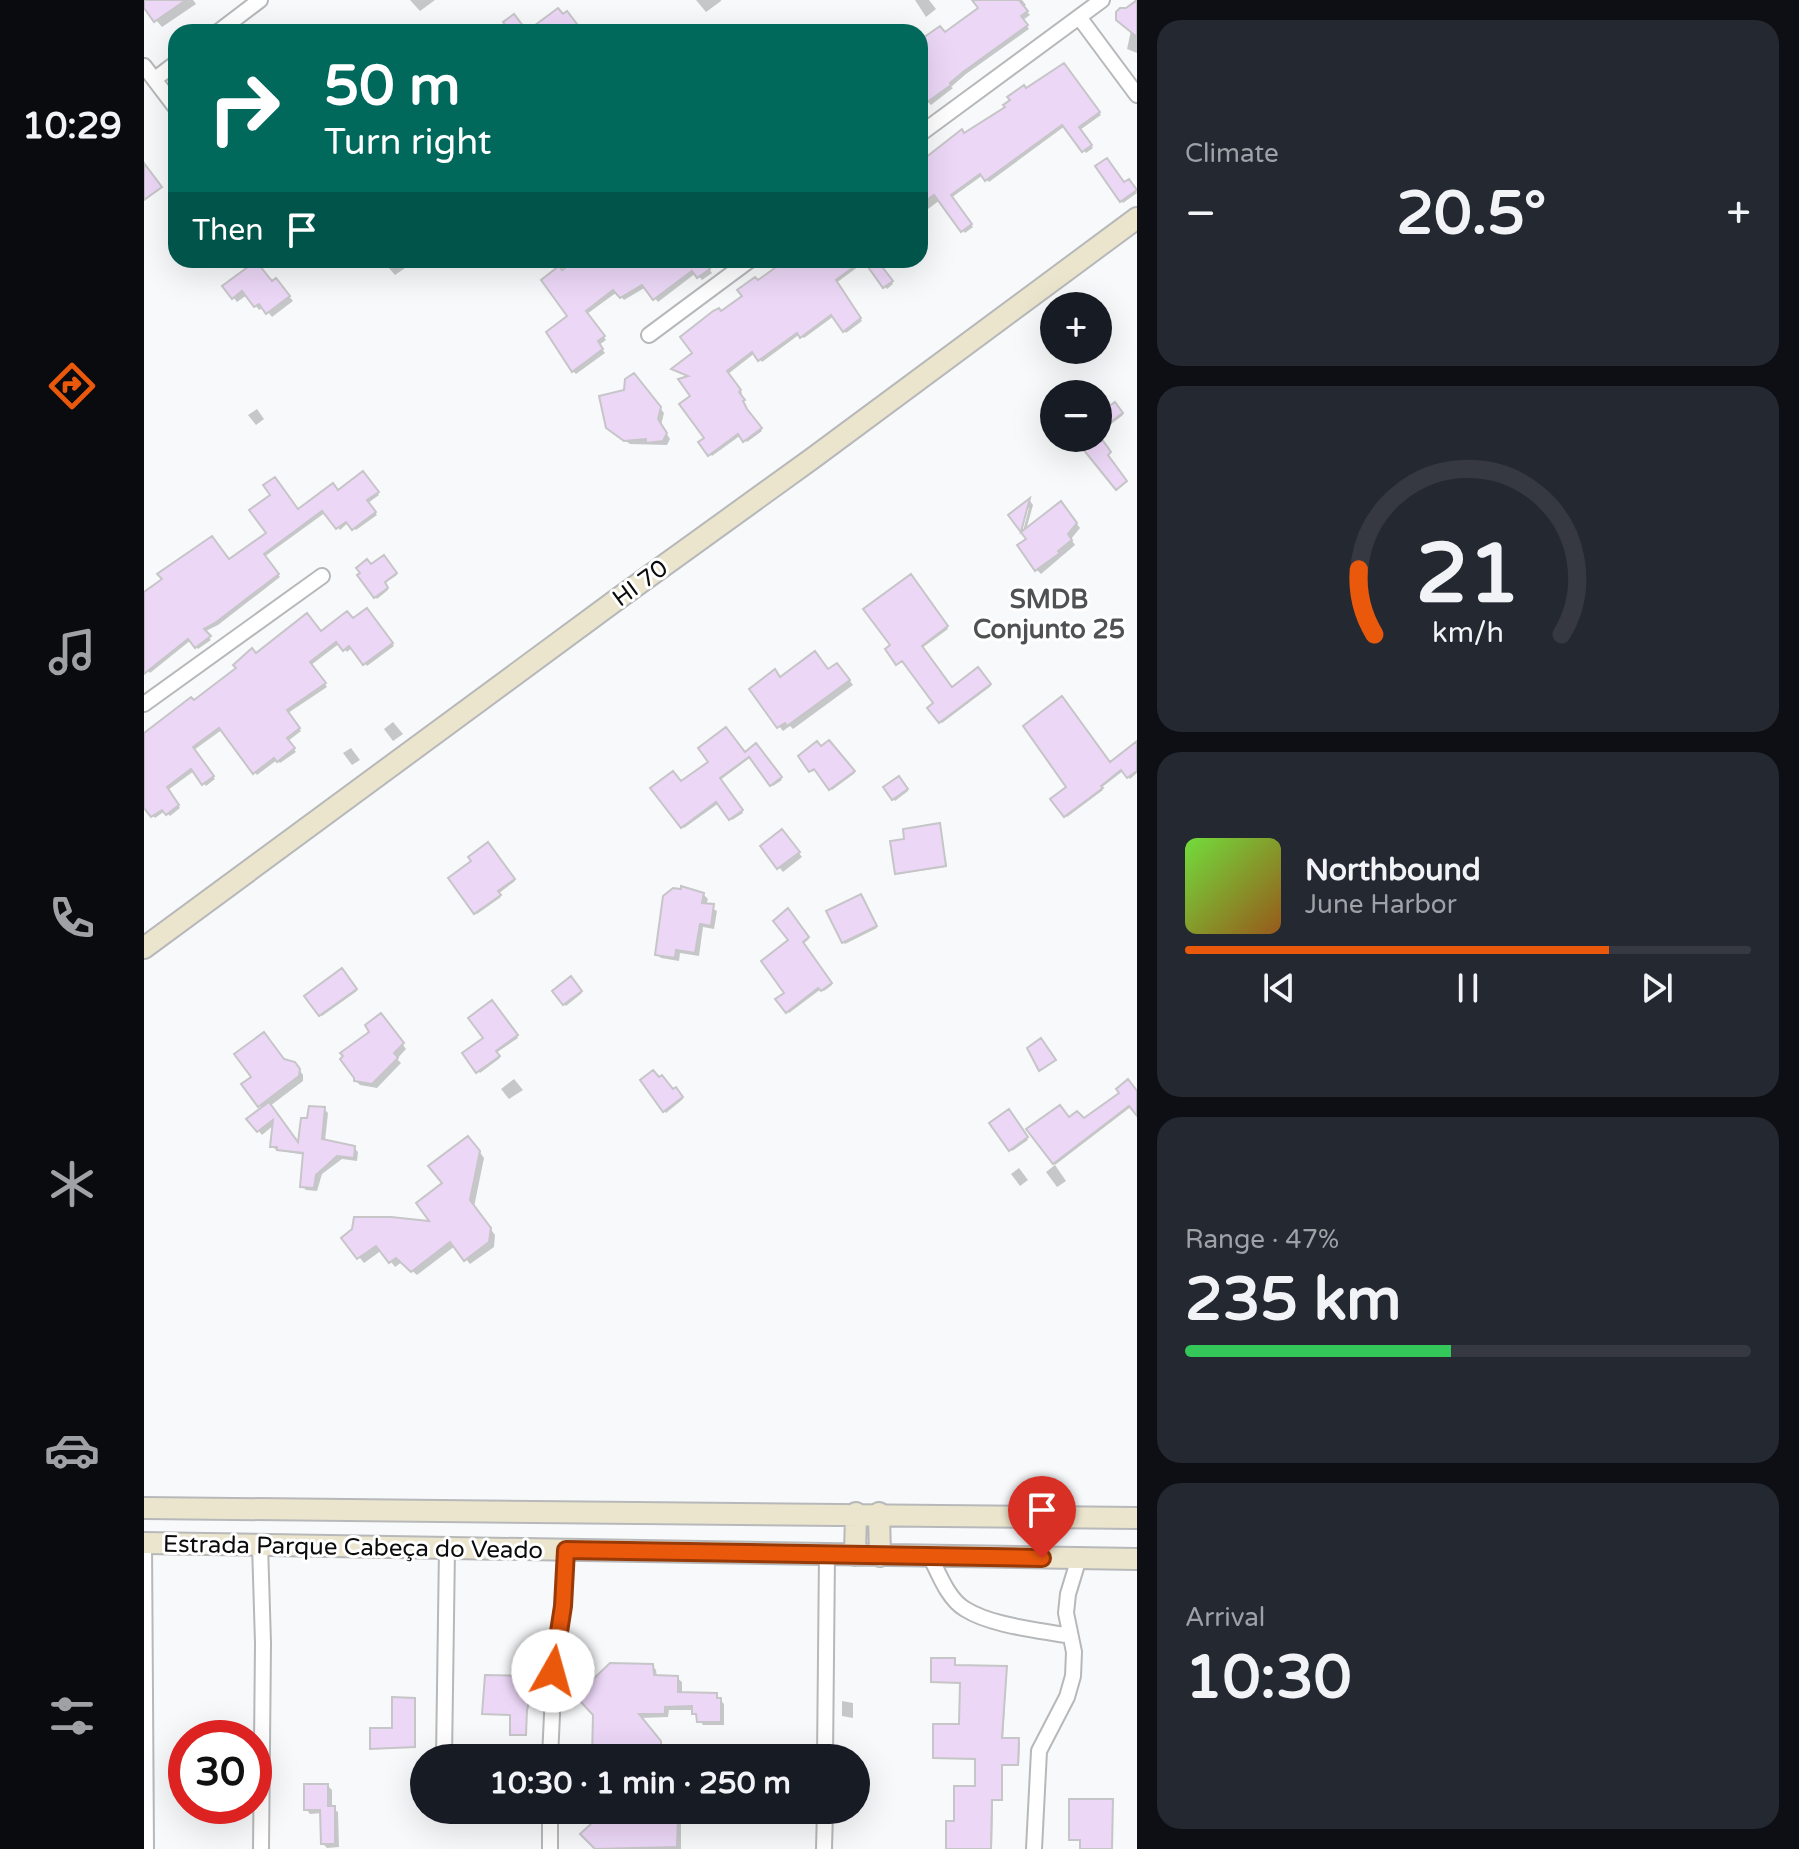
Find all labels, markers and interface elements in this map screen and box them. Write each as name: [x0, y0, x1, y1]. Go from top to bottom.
text: 50 m: [324, 53, 460, 120]
icon: right: [192, 56, 296, 160]
text: 10:29: [22, 105, 122, 148]
text: Turn right: [324, 121, 491, 164]
text: Climate: [1185, 138, 1279, 169]
text: 20.5°: [1396, 178, 1546, 250]
text: −: [1185, 188, 1216, 241]
text: +: [1726, 188, 1751, 241]
icon: arrive: [280, 208, 324, 252]
text: Then: [192, 212, 264, 249]
map controls: [1040, 292, 1112, 452]
button: +: [1040, 292, 1112, 364]
icon: directions: [44, 358, 100, 414]
button: −: [1040, 380, 1112, 452]
text: 21: [1416, 524, 1520, 624]
street label: HI 70: [607, 554, 674, 613]
district label: SMDB Conjunto 25: [973, 584, 1125, 645]
text: km/h: [1432, 616, 1504, 650]
icon: music: [44, 624, 100, 680]
text: Northbound: [1305, 852, 1481, 889]
text: June Harbor: [1305, 889, 1457, 920]
icon: phone: [44, 890, 100, 946]
icon: previous: [1257, 966, 1301, 1010]
icon: pause: [1446, 966, 1490, 1010]
icon: next: [1635, 966, 1679, 1010]
icon: climate: [44, 1156, 100, 1212]
text: Range · 47%: [1185, 1224, 1339, 1255]
text: 235 km: [1185, 1264, 1401, 1336]
icon: car: [44, 1422, 100, 1478]
pin: [1008, 1476, 1076, 1558]
icon: arrive: [1020, 1488, 1064, 1532]
street label: Estrada Parque Cabeça do Veado: [163, 1530, 543, 1565]
text: Arrival: [1185, 1602, 1265, 1633]
position arrow: [511, 1629, 595, 1713]
text: 10:30: [1185, 1642, 1351, 1714]
icon: filters: [44, 1688, 100, 1744]
speed limit sign: 30: [168, 1720, 272, 1824]
text: 10:30 · 1 min · 250 m: [489, 1765, 791, 1802]

